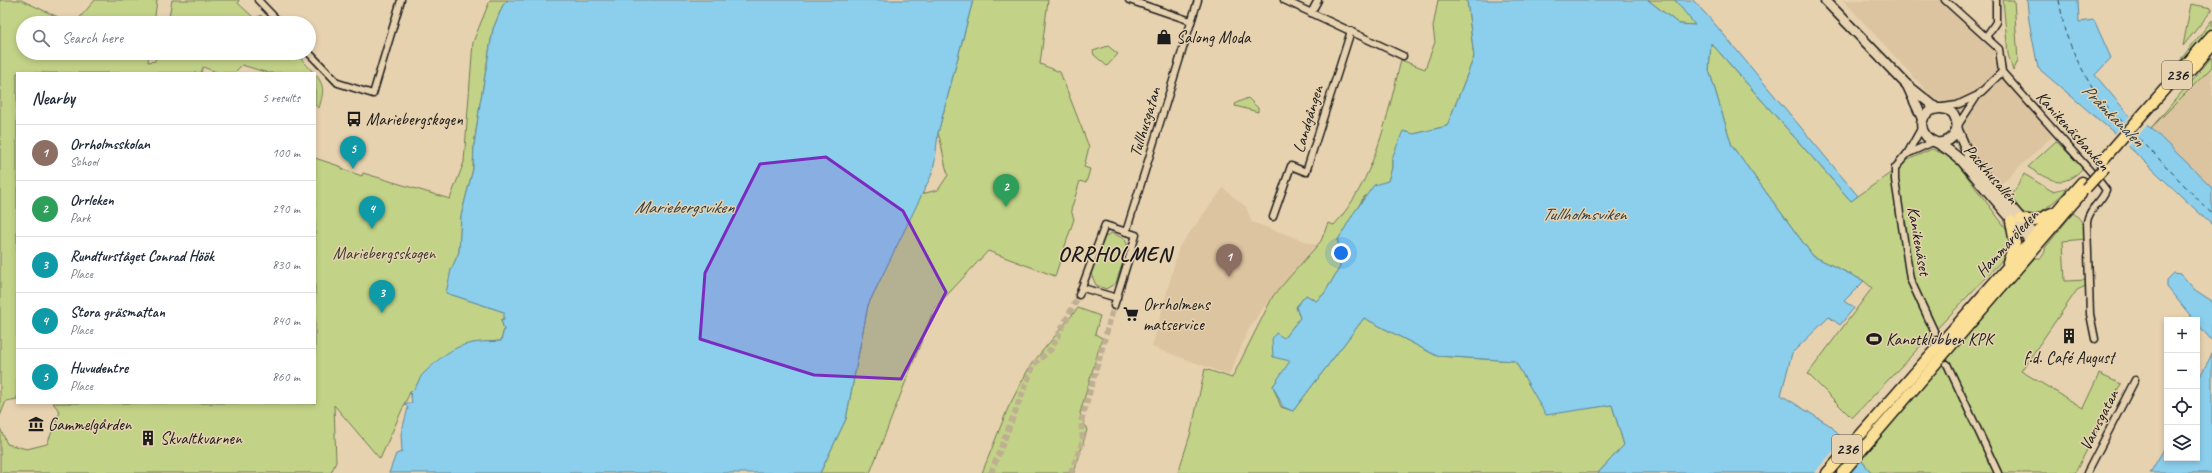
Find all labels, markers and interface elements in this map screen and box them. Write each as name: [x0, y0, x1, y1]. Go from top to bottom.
search box: [16, 16, 316, 60]
icon: search: [30, 27, 52, 49]
place label: Salong Moda: [1176, 27, 1252, 48]
shop icon: Salong Moda: [1155, 28, 1173, 46]
text: Search here: [62, 29, 123, 48]
road number: 236: [2162, 61, 2192, 89]
water label: Pråmkanalen: [2077, 79, 2150, 152]
street label: Landgången: [1288, 81, 1329, 155]
street label: Tullhusgatan: [1124, 83, 1166, 159]
street label: Kanikenäsbanken: [2032, 87, 2115, 176]
text: Nearby: [32, 88, 75, 109]
text: 5 results: [262, 90, 300, 106]
place label: Mariebergskogen: [366, 109, 463, 130]
bus stop icon: Mariebergskogen: [345, 110, 363, 128]
text: Orrholmsskolan: [70, 135, 150, 154]
pin: 5: [340, 136, 366, 169]
street label: Packhusallén: [1959, 140, 2024, 209]
text: 1: [42, 145, 48, 161]
text: 100 m: [272, 145, 300, 161]
text: School: [70, 154, 98, 170]
pin: 2: [993, 174, 1019, 207]
text: Orrleken: [70, 191, 114, 210]
pin: 4: [359, 196, 385, 229]
water label: Mariebergsviken: [634, 196, 735, 218]
text: 2: [42, 201, 48, 217]
text: 290 m: [272, 201, 300, 217]
water label: Tullholmsviken: [1542, 203, 1628, 225]
street label: Hammaröleden: [1971, 204, 2044, 281]
street label: Kanikenäset: [1903, 205, 1936, 280]
text: Park: [70, 210, 91, 226]
district label: ORRHOLMEN: [1058, 241, 1175, 267]
park label: Mariebergsskogen: [333, 243, 437, 264]
your location: [1331, 243, 1351, 263]
pin: 1: [1216, 244, 1242, 277]
text: Rundturståget Conrad Höök: [70, 247, 214, 266]
text: 3: [42, 257, 48, 273]
text: 830 m: [272, 257, 300, 273]
text: Place: [70, 266, 93, 282]
pin: 3: [369, 280, 395, 313]
place label: Orrholmens matservice: [1143, 294, 1212, 335]
text: Stora gräsmattan: [70, 303, 165, 322]
supermarket icon: Orrholmens matservice: [1122, 305, 1140, 323]
text: 4: [42, 313, 48, 329]
text: 840 m: [272, 313, 300, 329]
map controls: [2164, 317, 2200, 461]
button: +: [2164, 317, 2200, 353]
text: Place: [70, 322, 93, 338]
building icon: f.d. Café August: [2060, 327, 2078, 345]
place label: Kanotklubben KPK: [1886, 329, 1995, 350]
sports icon: Kanotklubben KPK: [1865, 330, 1883, 348]
place label: f.d. Café August: [2024, 347, 2117, 368]
button: −: [2164, 353, 2200, 389]
text: Huvudentre: [70, 359, 128, 378]
text: 5: [42, 369, 48, 385]
text: 860 m: [272, 369, 300, 385]
text: Place: [70, 378, 93, 394]
street label: Varvsgatan: [2075, 385, 2124, 454]
button: locate: [2164, 389, 2200, 425]
place label: Gammelgården: [48, 414, 133, 435]
museum icon: Gammelgården: [27, 415, 45, 433]
button: layers: [2164, 425, 2200, 461]
place label: Skvaltkvarnen: [160, 428, 243, 449]
building icon: Skvaltkvarnen: [139, 429, 157, 447]
road number: 236: [1832, 435, 1862, 463]

